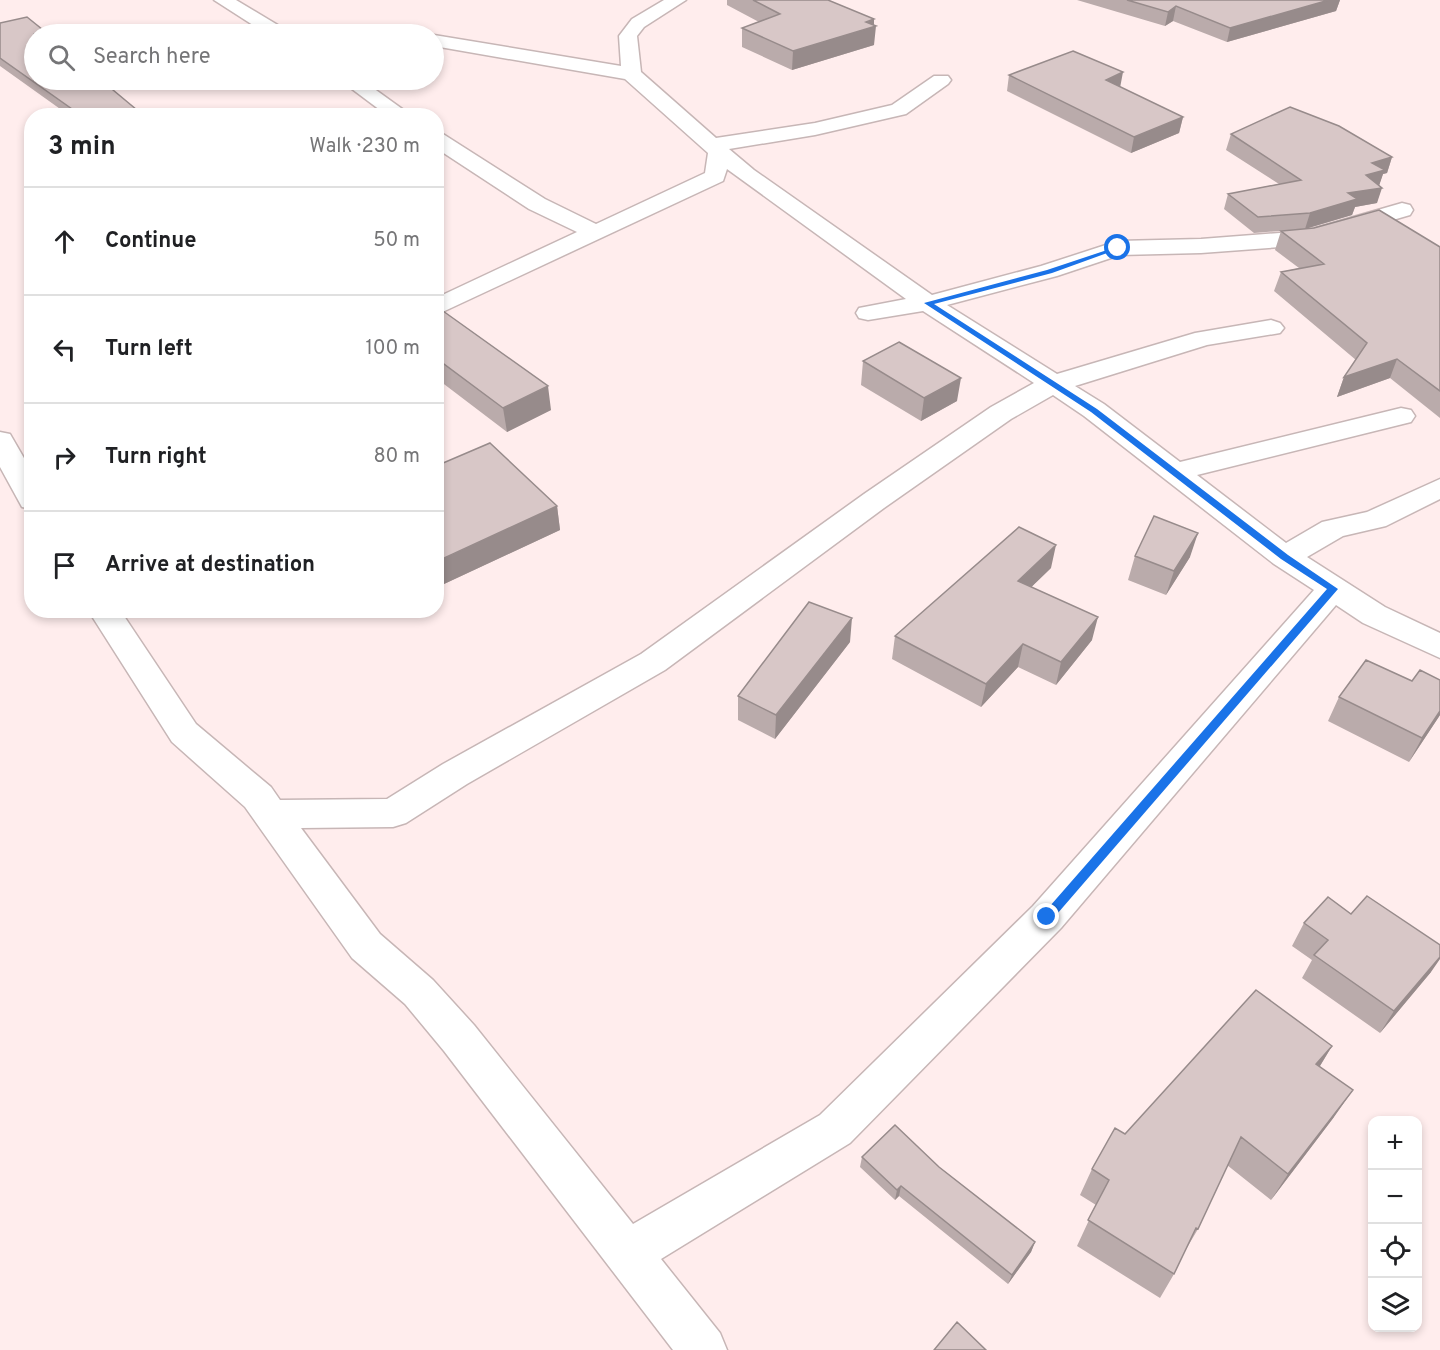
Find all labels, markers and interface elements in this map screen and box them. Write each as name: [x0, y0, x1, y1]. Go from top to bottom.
search box: [24, 24, 444, 90]
icon: search: [45, 41, 78, 74]
text: Search here: [93, 44, 211, 71]
text: 3 min: [48, 131, 116, 164]
text: Walk · 230 m: [309, 134, 420, 160]
icon: ahead: [48, 225, 81, 258]
text: Continue: [105, 228, 196, 255]
text: 50 m: [373, 228, 420, 254]
route start: [1104, 234, 1130, 260]
icon: left: [48, 333, 81, 366]
text: Turn left: [105, 336, 193, 363]
text: 100 m: [365, 336, 420, 362]
icon: right: [48, 441, 81, 474]
text: Turn right: [105, 444, 207, 471]
text: 80 m: [374, 444, 420, 470]
icon: arrive: [48, 549, 81, 582]
text: Arrive at destination: [105, 552, 315, 579]
route end: [1033, 903, 1059, 929]
map controls: [1368, 1116, 1422, 1332]
button: +: [1368, 1116, 1422, 1170]
button: −: [1368, 1170, 1422, 1224]
button: locate: [1368, 1224, 1422, 1278]
button: layers: [1368, 1278, 1422, 1332]

